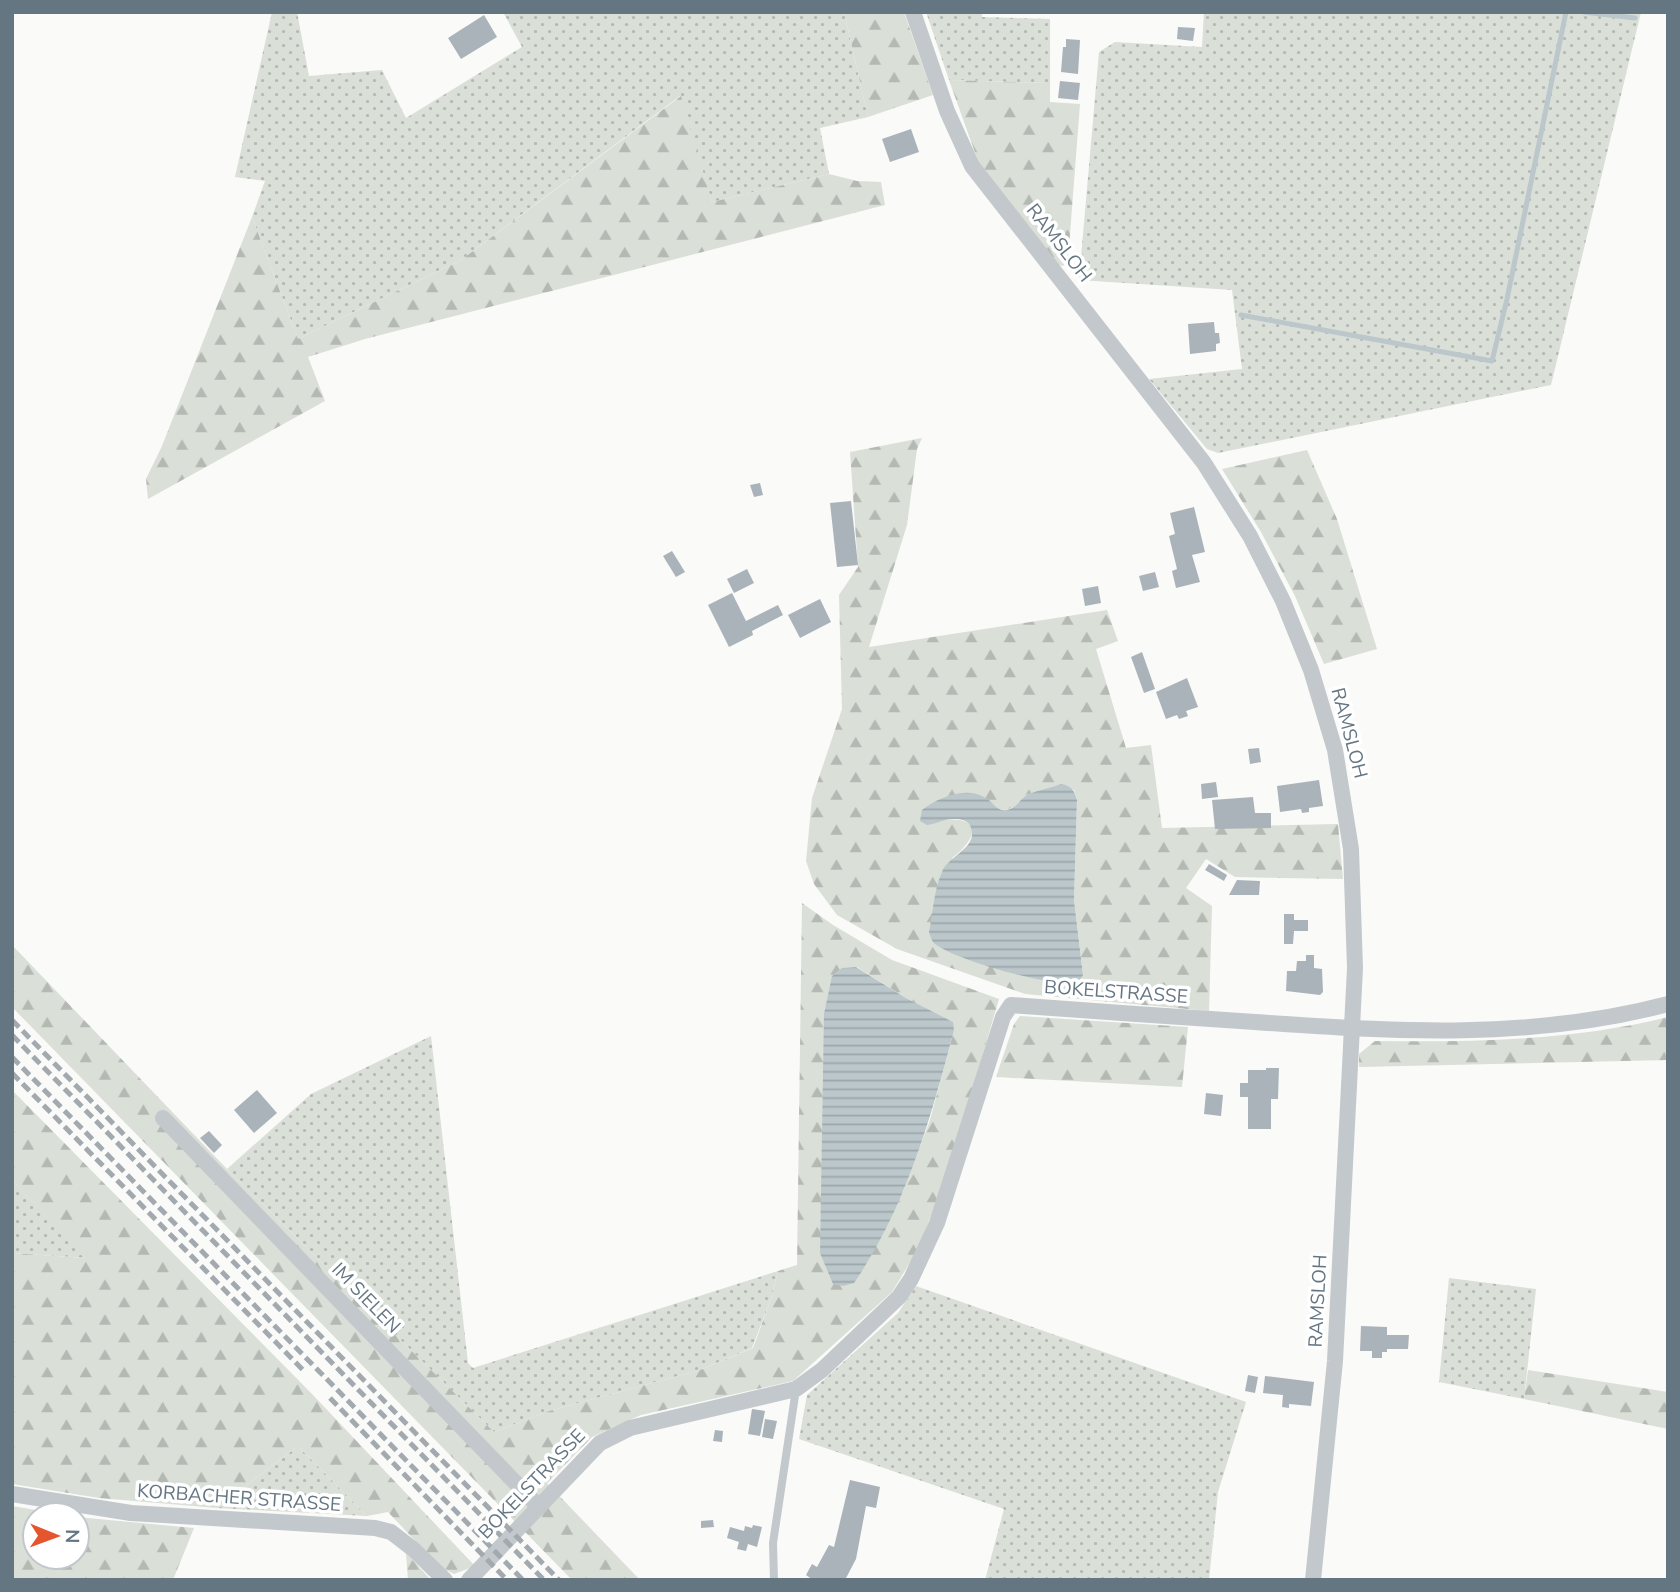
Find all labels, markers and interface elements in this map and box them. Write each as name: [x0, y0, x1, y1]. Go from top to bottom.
street label: RAMSLOH: [1020, 198, 1098, 288]
street label: RAMSLOH: [1324, 685, 1374, 781]
street label: BOKELSTRASSE: [1043, 974, 1189, 1010]
street label: RAMSLOH: [1303, 1254, 1333, 1348]
street label: IM SIELEN: [326, 1257, 406, 1339]
street label: BOKELSTRASSE: [473, 1423, 591, 1545]
street label: KORBACHER STRASSE: [136, 1478, 342, 1518]
north arrow: [21, 1501, 91, 1571]
text: N: [59, 1529, 85, 1544]

